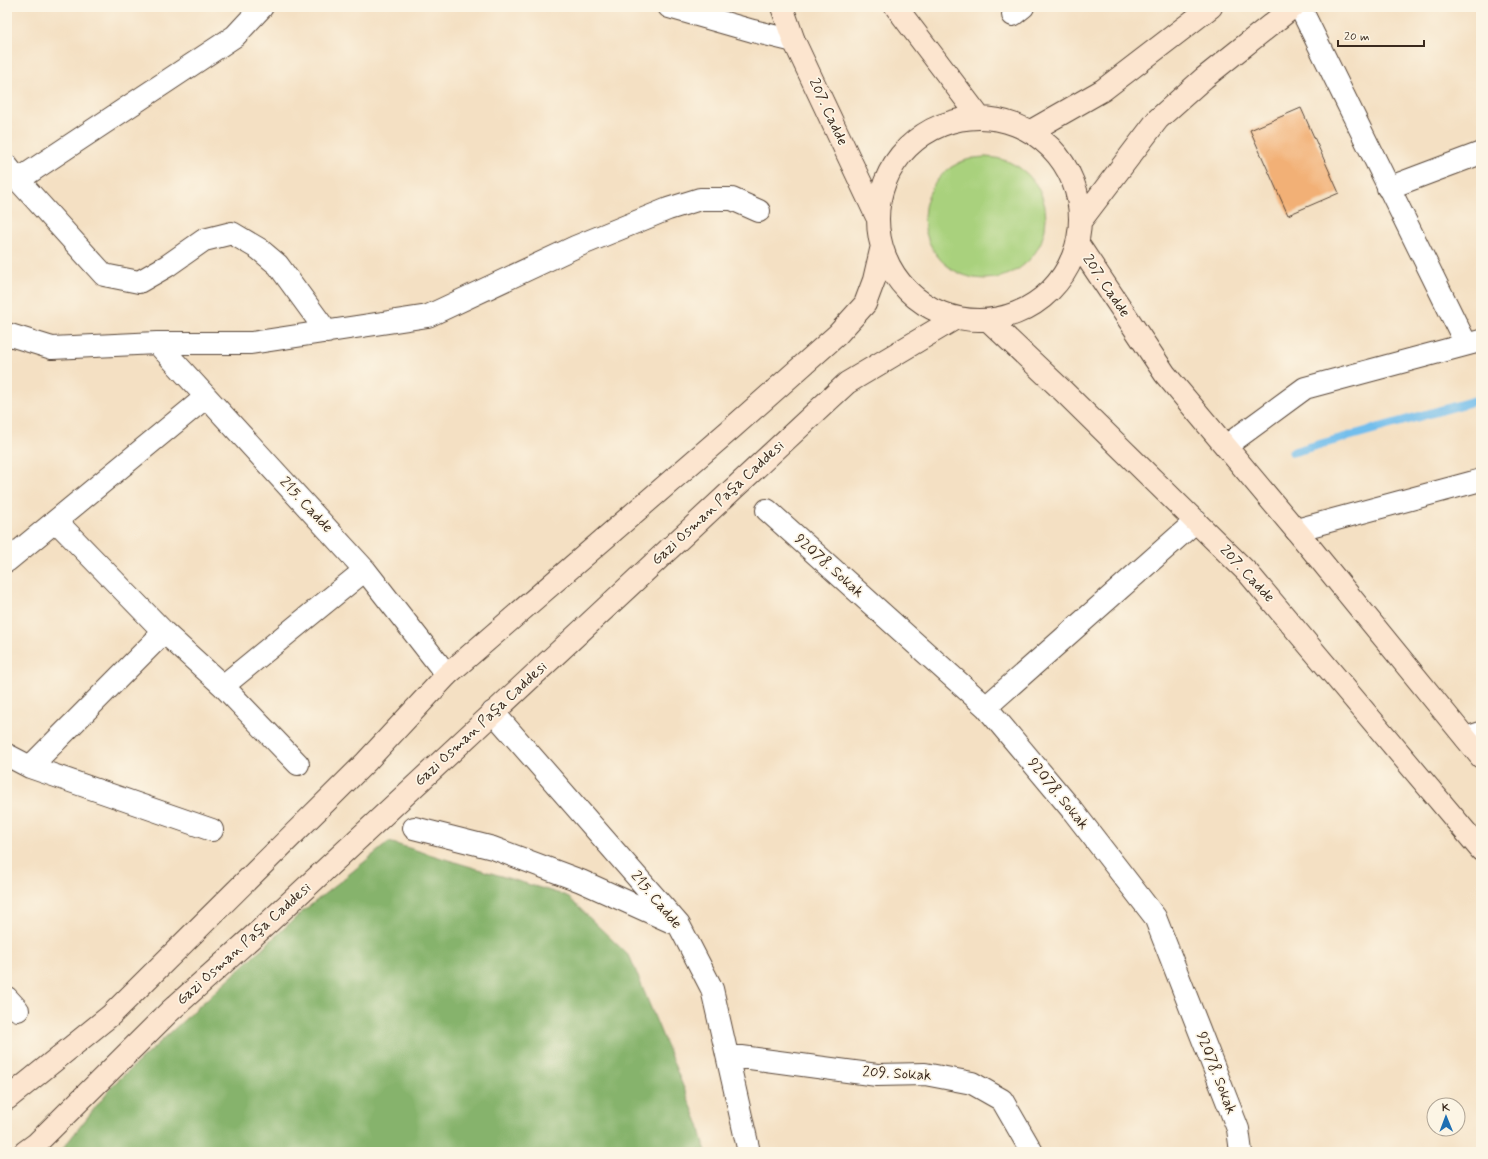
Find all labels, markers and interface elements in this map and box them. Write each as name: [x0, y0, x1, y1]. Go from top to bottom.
scale bar: [1338, 22, 1424, 48]
text: 20 m: [1344, 29, 1370, 45]
street label: 207. Cadde: [804, 75, 852, 149]
street label: 207. Cadde: [1078, 251, 1135, 322]
street label: Gazi Osman Paşa Caddesi: [647, 436, 789, 570]
street label: 215. Cadde: [275, 473, 337, 538]
street label: 92078. Sokak: [790, 530, 868, 602]
street label: 207. Cadde: [1215, 541, 1279, 607]
street label: Gazi Osman Paşa Caddesi: [410, 657, 552, 791]
street label: 92078. Sokak: [1023, 754, 1093, 834]
street label: 215. Cadde: [626, 867, 686, 933]
street label: Gazi Osman Paşa Caddesi: [172, 878, 316, 1010]
street label: 92078. Sokak: [1191, 1029, 1241, 1117]
street label: 209. Sokak: [862, 1062, 932, 1086]
north arrow: [1426, 1097, 1466, 1137]
text: K: [1442, 1101, 1450, 1115]

